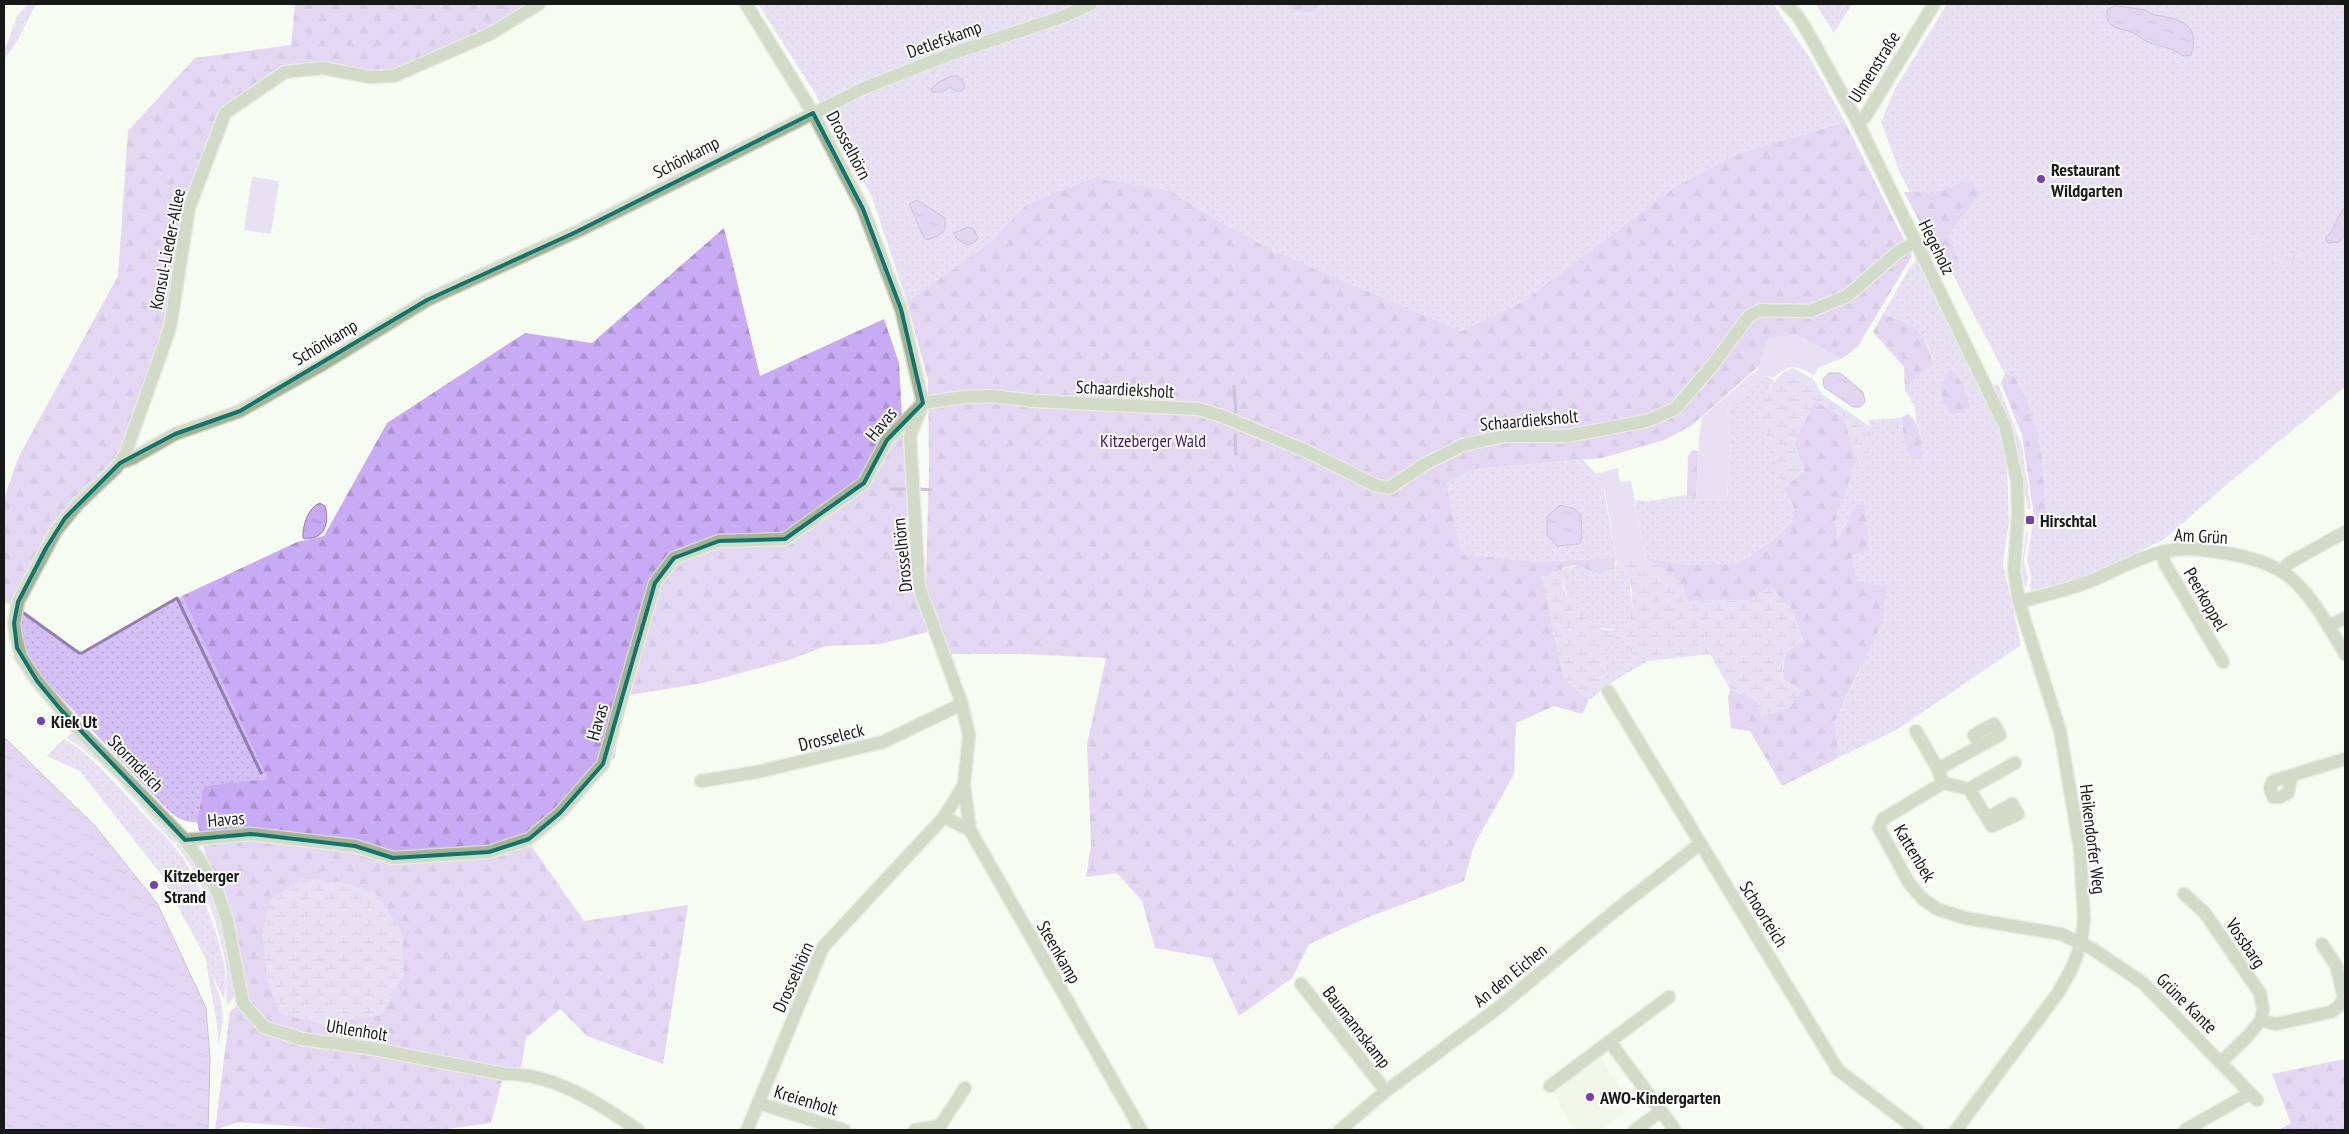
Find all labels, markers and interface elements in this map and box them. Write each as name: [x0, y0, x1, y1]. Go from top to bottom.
street label: Detlefskamp: [903, 15, 985, 63]
street label: Ulmenstraße: [1843, 27, 1905, 107]
street label: Drosselhörn: [821, 107, 877, 183]
street label: Schönkamp: [649, 130, 723, 183]
place label: Restaurant Wildgarten: [2050, 158, 2123, 202]
marker: Restaurant Wildgarten: [2035, 173, 2047, 185]
street label: Konsul-Lieder-Allee: [144, 186, 190, 312]
street label: Hegeholz: [1914, 216, 1960, 278]
street label: Schönkamp: [288, 314, 362, 370]
street label: Schaardieksholt: [1075, 375, 1175, 403]
street label: Havas: [860, 402, 902, 446]
street label: Schaardieksholt: [1479, 404, 1579, 436]
park label: Kitzeberger Wald: [1100, 429, 1206, 452]
place label: Hirschtal: [2040, 509, 2097, 532]
marker: Hirschtal: [2024, 514, 2036, 526]
street label: Drosselhörn: [887, 517, 917, 593]
street label: Am Grün: [2174, 523, 2228, 549]
street label: Peerkoppel: [2179, 563, 2234, 635]
street label: Havas: [581, 701, 613, 743]
place label: Kiek Ut: [51, 710, 98, 733]
marker: Kiek Ut: [35, 715, 47, 727]
street label: Drosseleck: [796, 718, 866, 756]
street label: Stormdeich: [103, 730, 169, 796]
street label: Heikendorfer Weg: [2075, 783, 2111, 895]
street label: Havas: [207, 806, 245, 832]
street label: Kattenbek: [1889, 820, 1941, 886]
place label: Kitzeberger Strand: [164, 864, 240, 908]
street label: Schoorteich: [1735, 877, 1793, 951]
marker: Kitzeberger Strand: [148, 879, 160, 891]
street label: Vossbarg: [2220, 913, 2271, 972]
street label: Steenkamp: [1032, 916, 1086, 988]
street label: Drosselhörn: [767, 938, 819, 1016]
street label: An den Eichen: [1468, 938, 1552, 1012]
street label: Grüne Kante: [2152, 968, 2222, 1038]
street label: Baumannskamp: [1318, 981, 1396, 1073]
street label: Uhlenholt: [325, 1014, 389, 1046]
street label: Kreienholt: [772, 1080, 840, 1121]
place label: AWO-Kindergarten: [1599, 1086, 1721, 1109]
marker: AWO-Kindergarten: [1584, 1091, 1596, 1103]

